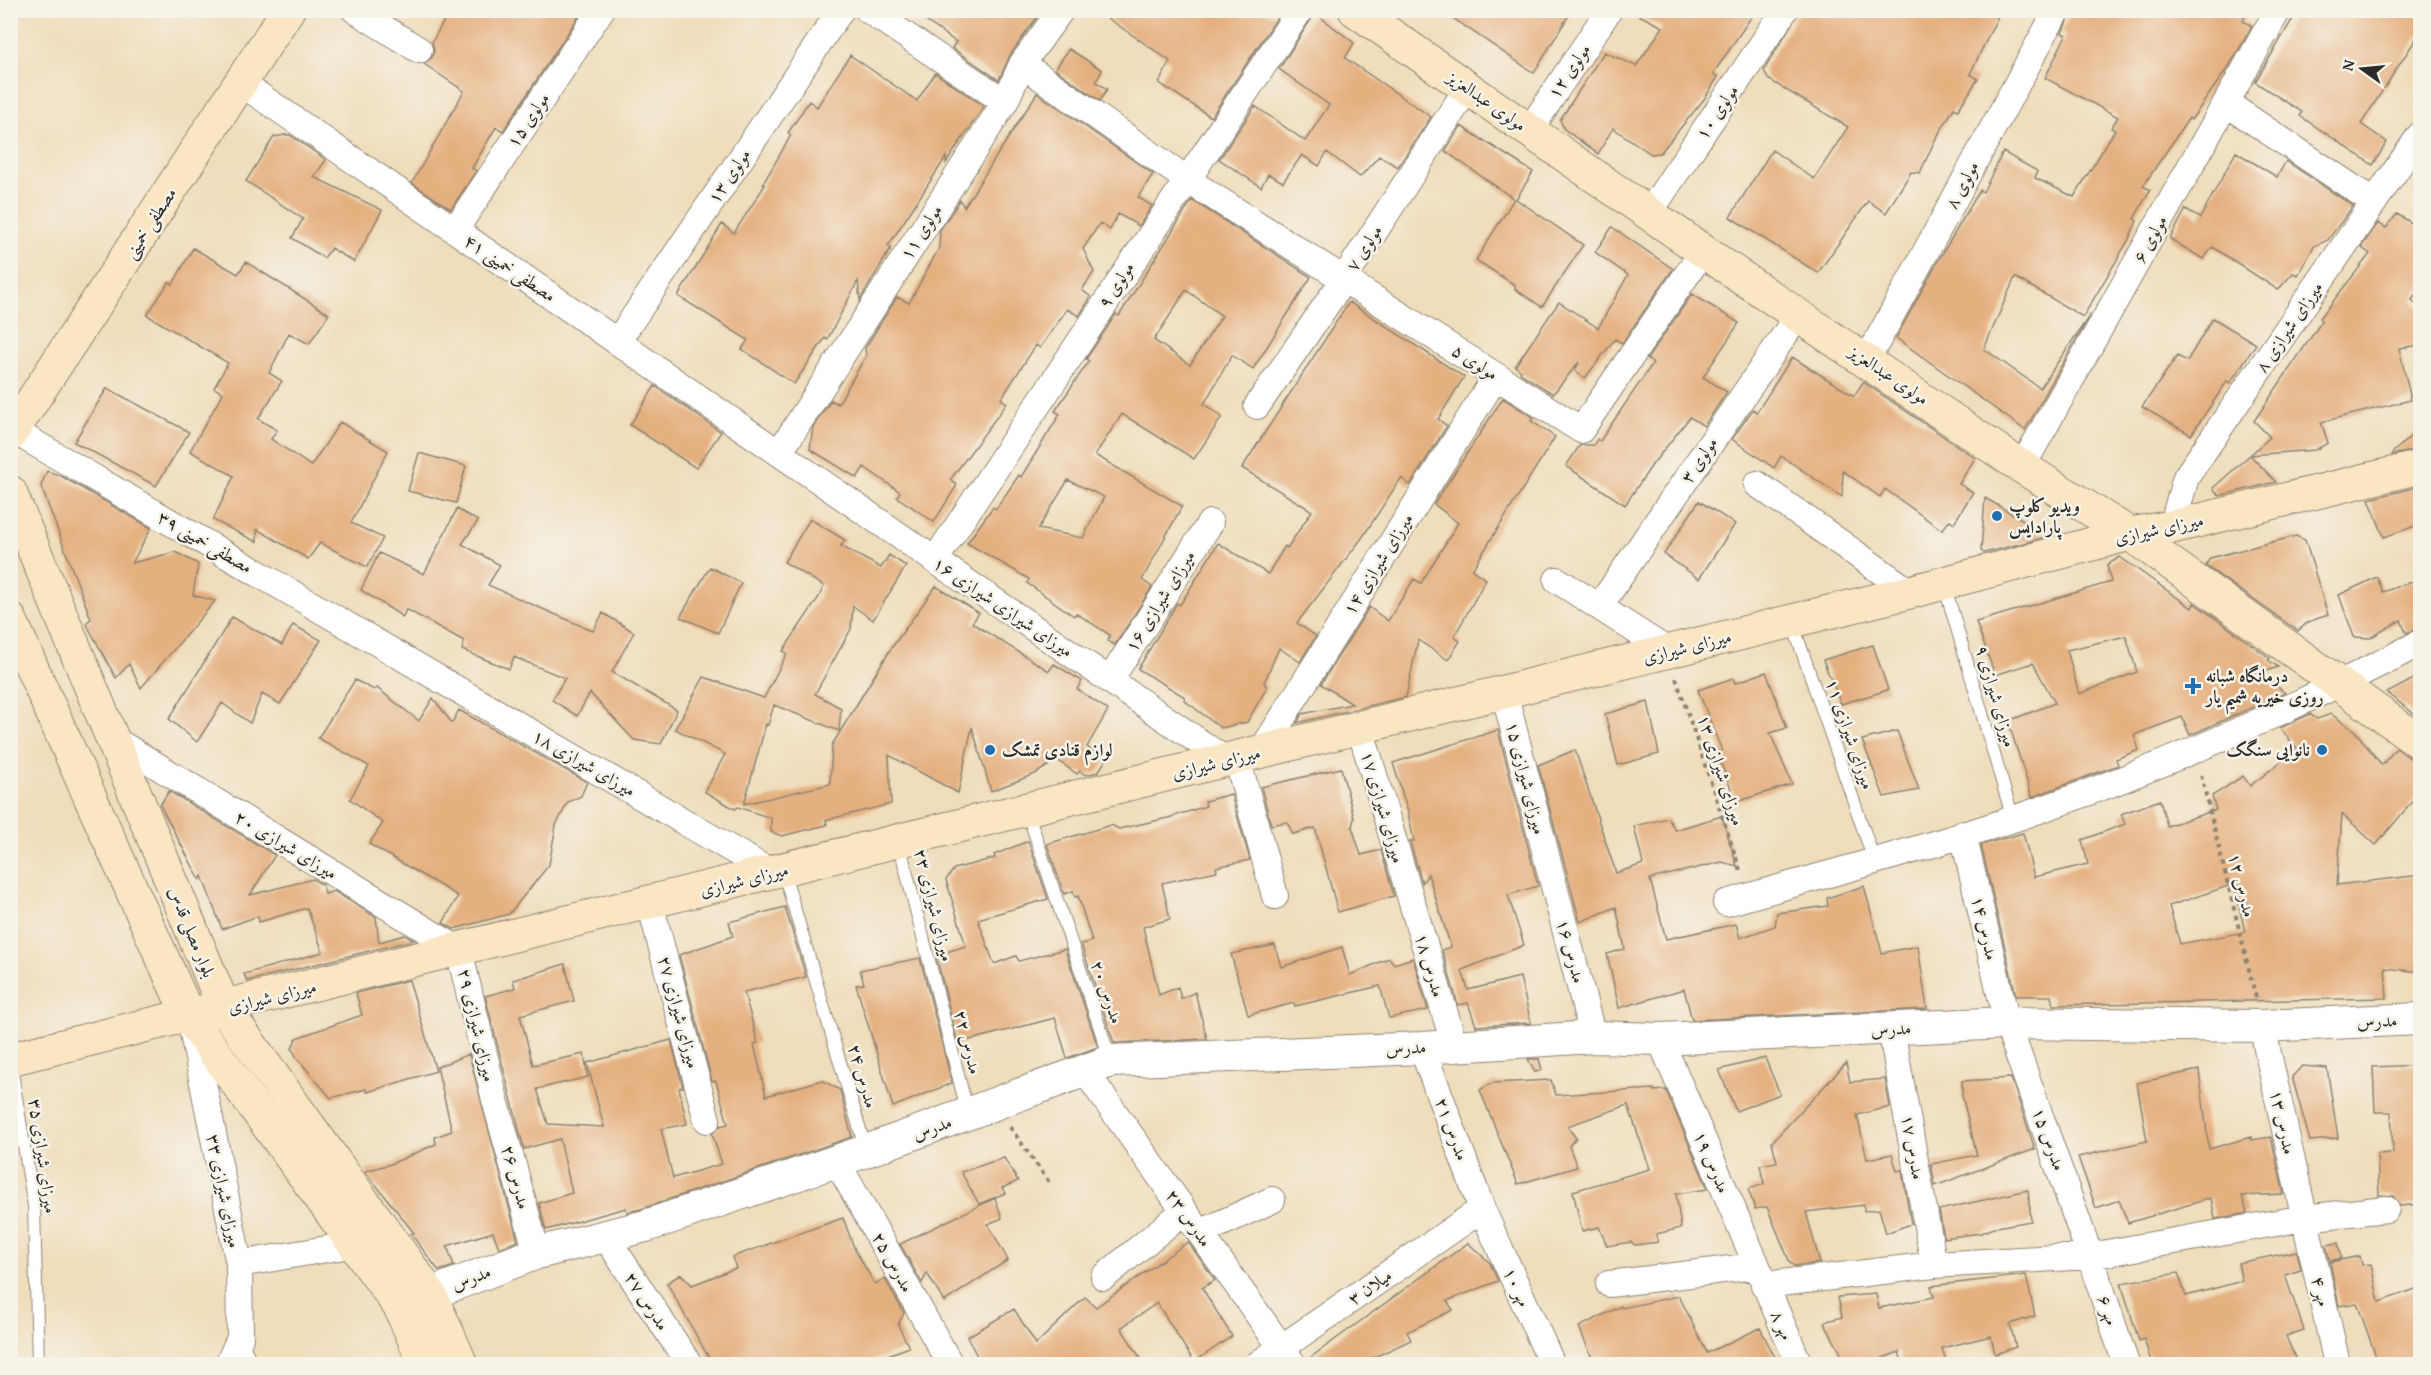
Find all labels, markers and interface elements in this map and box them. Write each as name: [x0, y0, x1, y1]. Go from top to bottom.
street label: مولوی ۱۲: [1540, 38, 1597, 104]
north arrow: [2332, 39, 2392, 99]
text: N: [2335, 57, 2361, 73]
street label: مولوی عبدالعزیز: [1440, 62, 1533, 138]
street label: مولوی ۱۰: [1688, 79, 1745, 145]
street label: مولوی ۱۵: [499, 87, 556, 153]
street label: مولوی ۱۳: [700, 143, 757, 209]
street label: مولوی ۸: [1938, 156, 1985, 214]
street label: مصطفی خمینی: [116, 182, 183, 264]
street label: مولوی ۱۱: [893, 199, 949, 265]
street label: مولوی ۶: [2125, 210, 2174, 268]
street label: مولوی ۷: [1338, 219, 1389, 276]
street label: مصطفی خمینی ۴۱: [459, 227, 562, 308]
street label: مولوی ۹: [1090, 256, 1141, 313]
street label: میرزای شیرازی ۸: [2248, 276, 2329, 378]
street label: مولوی ۵: [1447, 336, 1504, 387]
street label: مولوی عبدالعزیز: [1842, 337, 1935, 411]
street label: مولوی ۳: [1673, 431, 1724, 488]
place label: ویدیو کلوپ پارادایس: [2009, 492, 2080, 540]
street label: مصطفی خمینی ۳۹: [153, 503, 258, 580]
street label: میرزای شیرازی: [2112, 506, 2206, 551]
street label: میرزای شیرازی ۱۴: [1335, 508, 1420, 620]
marker: ویدیو کلوپ پارادایس: [1990, 509, 2004, 523]
street label: میرزای شیرازی ۱۶: [1117, 545, 1202, 657]
street label: میرزای شیرازی شیرازی ۱۶: [928, 549, 1079, 664]
street label: میرزای شیرازی: [1640, 622, 1734, 671]
street label: میرزای شیرازی ۹: [1969, 642, 2024, 750]
place label: درمانگاه شبانه روزی خیریه شمیم یار: [2204, 662, 2324, 715]
street label: میرزای شیرازی ۱۱: [1819, 675, 1882, 793]
marker: درمانگاه شبانه روزی خیریه شمیم یار: [2184, 677, 2202, 695]
street label: میرزای شیرازی ۱۳: [1691, 711, 1752, 829]
street label: میرزای شیرازی ۱۵: [1499, 718, 1554, 837]
street label: میرزای شیرازی ۱۸: [527, 722, 641, 803]
place label: لوازم قنادی تمشک: [1002, 736, 1113, 766]
place label: نانوایی سنگک: [2226, 736, 2310, 763]
street label: میرزای شیرازی: [1169, 738, 1263, 787]
marker: لوازم قنادی تمشک: [983, 743, 997, 757]
marker: نانوایی سنگک: [2315, 743, 2329, 757]
street label: میرزای شیرازی ۱۷: [1355, 748, 1412, 866]
street label: میرزای شیرازی ۲۰: [230, 803, 343, 886]
street label: میرزای شیرازی ۲۳: [907, 845, 962, 964]
street label: مدرس ۱۲: [2221, 850, 2264, 920]
street label: میرزای شیرازی: [697, 855, 791, 904]
street label: بلوار مصلی قدس: [162, 882, 223, 982]
street label: مدرس ۱۴: [1965, 893, 2006, 963]
street label: مدرس ۱۶: [1550, 916, 1593, 986]
street label: مدرس ۱۸: [1408, 930, 1452, 1000]
street label: میرزای شیرازی ۲۷: [651, 953, 707, 1071]
street label: مدرس ۲۰: [1084, 956, 1131, 1027]
street label: میرزای شیرازی ۲۹: [451, 965, 504, 1084]
street label: میرزای شیرازی: [225, 972, 319, 1021]
street label: مدرس: [2356, 1006, 2398, 1035]
street label: مدرس ۲۲: [947, 1007, 990, 1077]
street label: مدرس: [1870, 1014, 1912, 1043]
street label: مدرس: [1385, 1033, 1427, 1062]
street label: مدرس ۲۴: [841, 1041, 885, 1111]
street label: مدرس ۱۳: [2263, 1087, 2304, 1157]
street label: مدرس ۲۱: [1429, 1093, 1476, 1164]
street label: میرزای شیرازی ۳۵: [22, 1097, 65, 1215]
street label: مدرس ۱۵: [2026, 1103, 2073, 1174]
street label: مدرس: [908, 1108, 955, 1147]
street label: مدرس ۱۷: [1895, 1112, 1932, 1182]
street label: مدرس ۱۹: [1687, 1126, 1738, 1197]
street label: میرزای شیرازی ۳۳: [200, 1132, 249, 1250]
street label: مدرس ۲۶: [495, 1142, 538, 1212]
street label: مدرس ۲۳: [1160, 1183, 1219, 1252]
street label: مدرس ۲۵: [866, 1227, 921, 1297]
street label: مدرس: [447, 1258, 495, 1297]
street label: میلان ۳: [1342, 1262, 1397, 1312]
street label: مهر ۱۰: [1497, 1263, 1538, 1311]
street label: مدرس ۲۷: [618, 1266, 677, 1336]
street label: مهر ۴: [2305, 1273, 2338, 1309]
street label: مهر ۶: [2091, 1291, 2126, 1329]
street label: مهر ۸: [1764, 1306, 1801, 1344]

